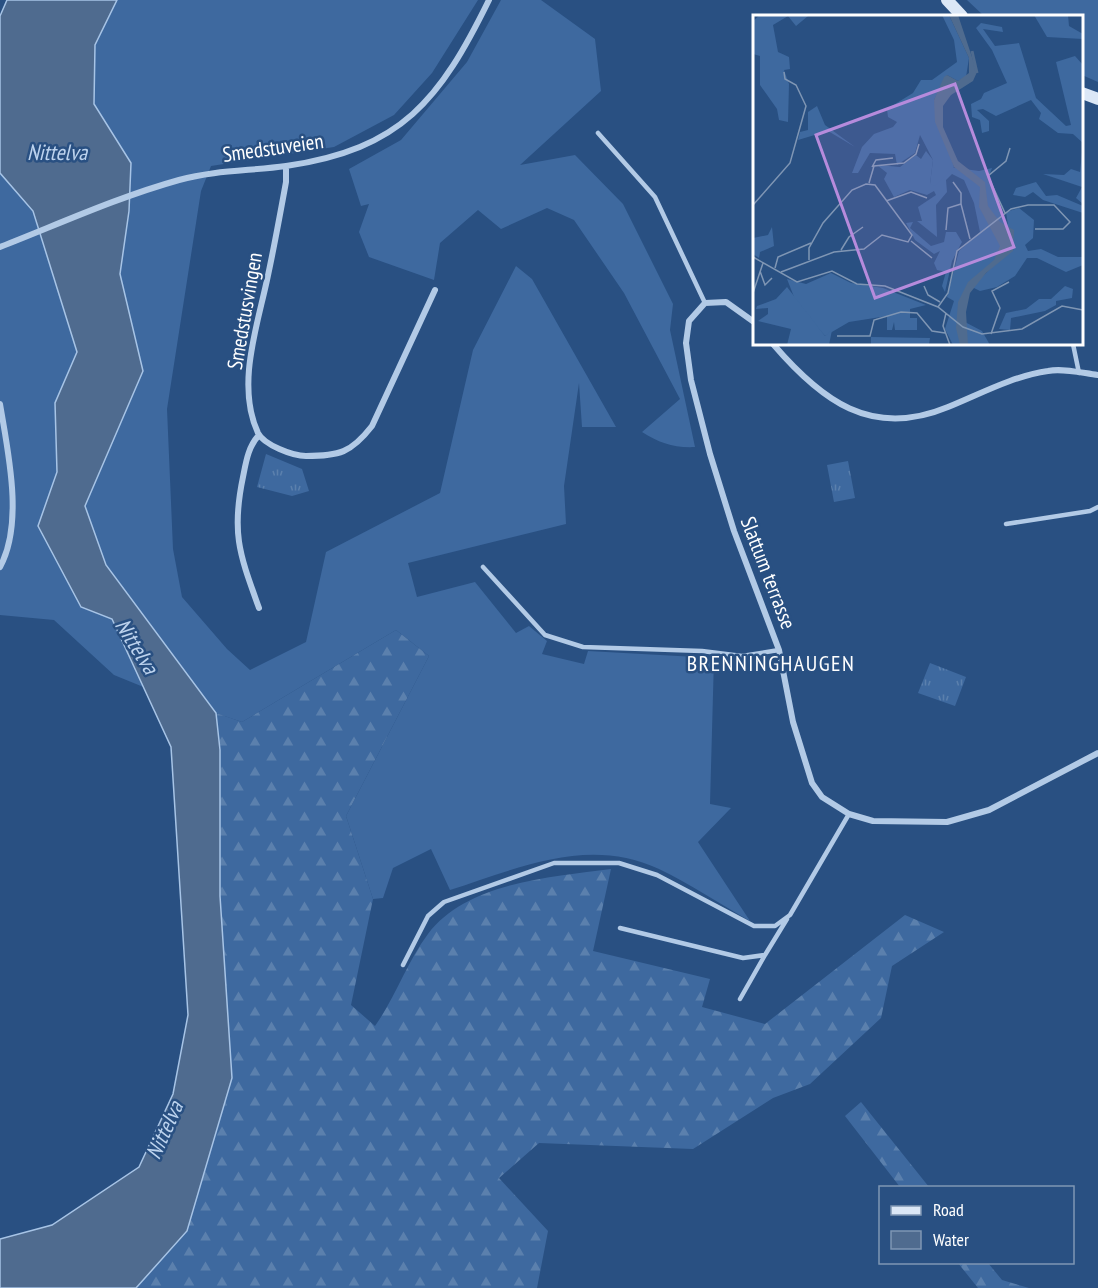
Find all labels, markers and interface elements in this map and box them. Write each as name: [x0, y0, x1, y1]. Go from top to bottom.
inset map: [753, 15, 1083, 345]
street label: Smedstuveien: [221, 127, 325, 168]
water label: Nittelva: [27, 138, 88, 166]
street label: Smedstusvingen: [221, 250, 268, 372]
street label: Slattum terrasse: [735, 513, 802, 633]
water label: Nittelva: [109, 613, 165, 680]
district label: BRENNINGHAUGEN: [687, 649, 855, 677]
water label: Nittelva: [139, 1096, 189, 1163]
legend: [879, 1186, 1074, 1264]
text: Road: [933, 1198, 964, 1221]
text: Water: [933, 1228, 969, 1251]

